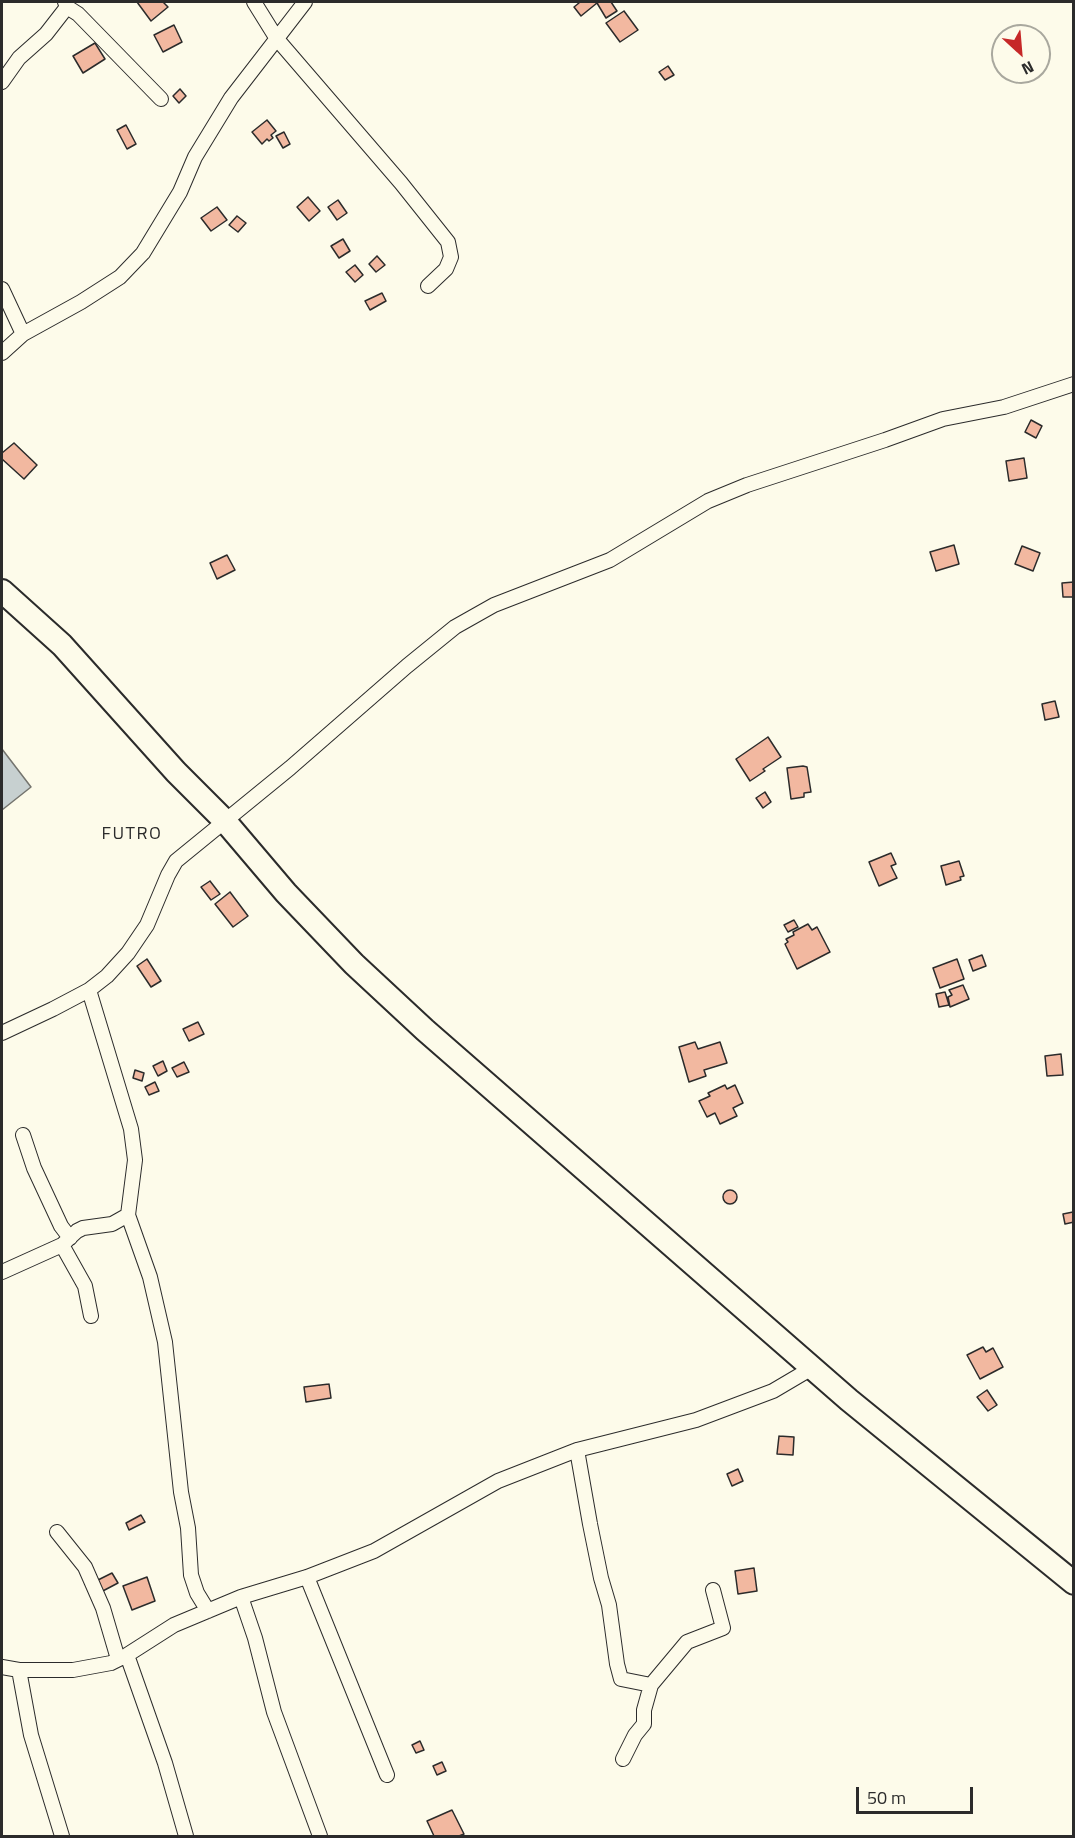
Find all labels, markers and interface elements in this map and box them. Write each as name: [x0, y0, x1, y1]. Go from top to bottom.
north arrow: [991, 24, 1051, 84]
text: N: [1018, 55, 1038, 82]
district label: FUTRO: [102, 824, 162, 846]
scale bar: [859, 1775, 976, 1813]
text: 50 m: [867, 1784, 906, 1811]

